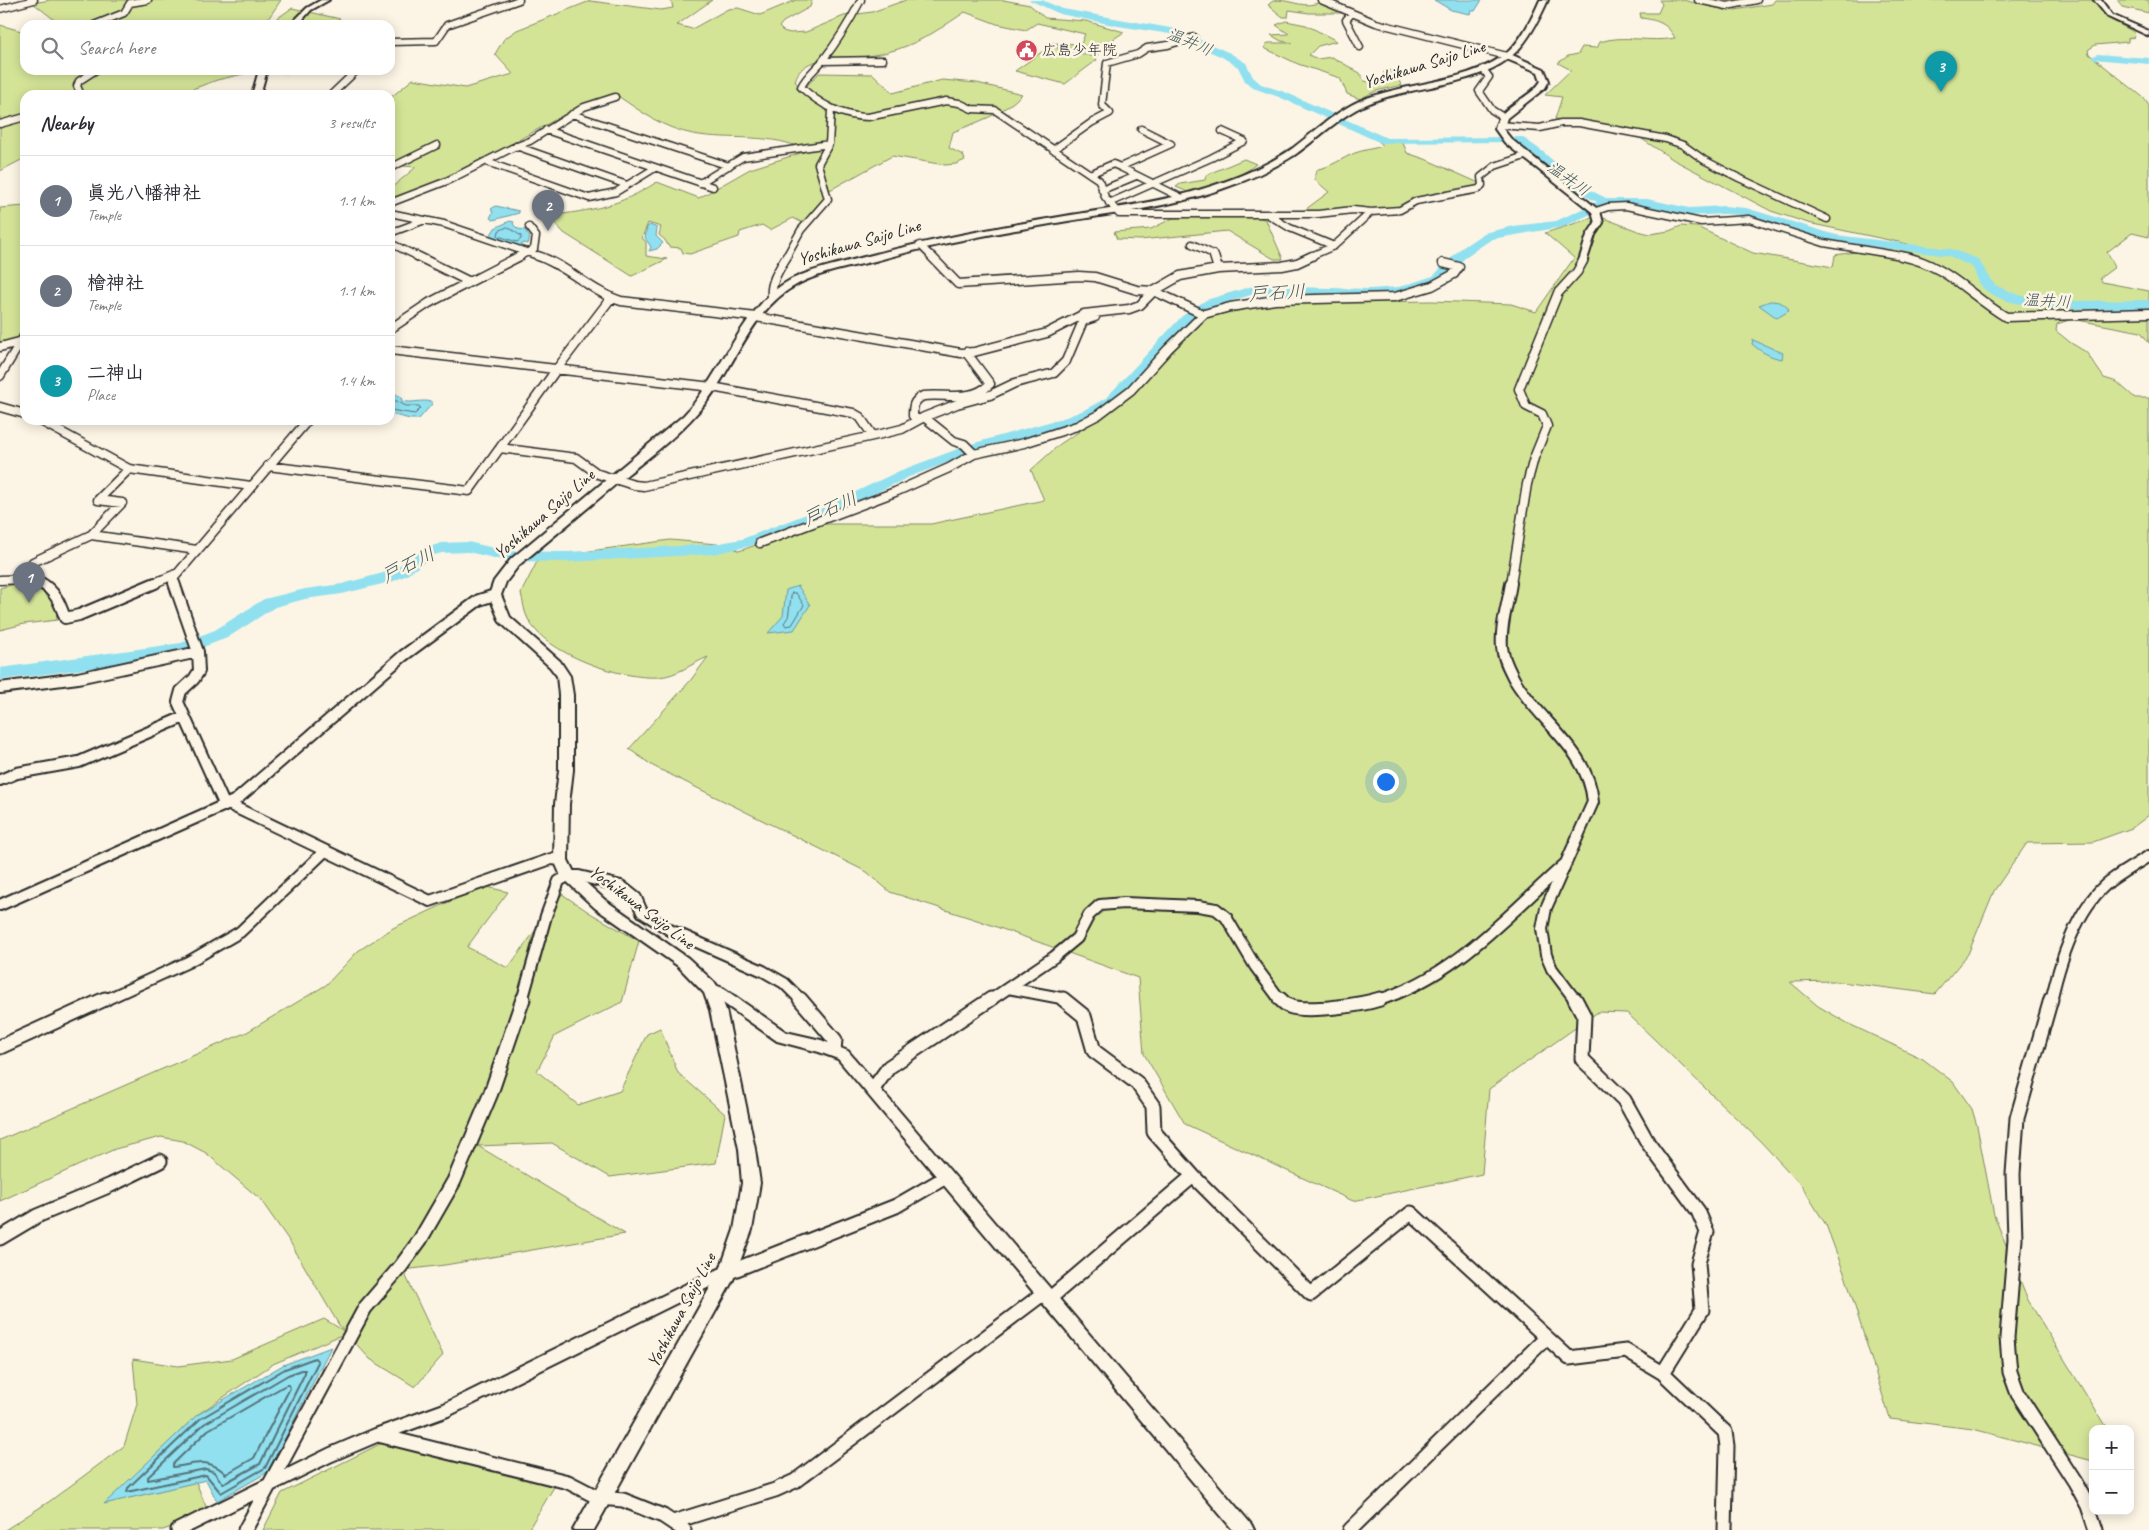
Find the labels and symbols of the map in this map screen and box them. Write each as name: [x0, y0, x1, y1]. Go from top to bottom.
water label: 温井川: [1164, 23, 1216, 61]
street label: Yoshikawa Saijo Line: [1360, 35, 1489, 93]
public building icon: 広島少年院: [1014, 38, 1038, 62]
place label: 広島少年院: [1042, 41, 1117, 60]
pin: 3: [1925, 51, 1957, 92]
water label: 温井川: [1543, 157, 1594, 201]
pin: 2: [532, 190, 564, 231]
street label: Yoshikawa Saijo Line: [795, 214, 924, 270]
water label: 戸石川: [1248, 280, 1306, 306]
water label: 温井川: [2022, 290, 2071, 312]
street label: Yoshikawa Saijo Line: [489, 464, 600, 564]
water label: 戸石川: [799, 486, 861, 531]
water label: 戸石川: [378, 542, 439, 588]
pin: 1: [13, 562, 45, 603]
your location: [1373, 769, 1399, 795]
street label: Yoshikawa Saijo Line: [585, 860, 700, 954]
street label: Yoshikawa Saijo Line: [642, 1248, 721, 1371]

